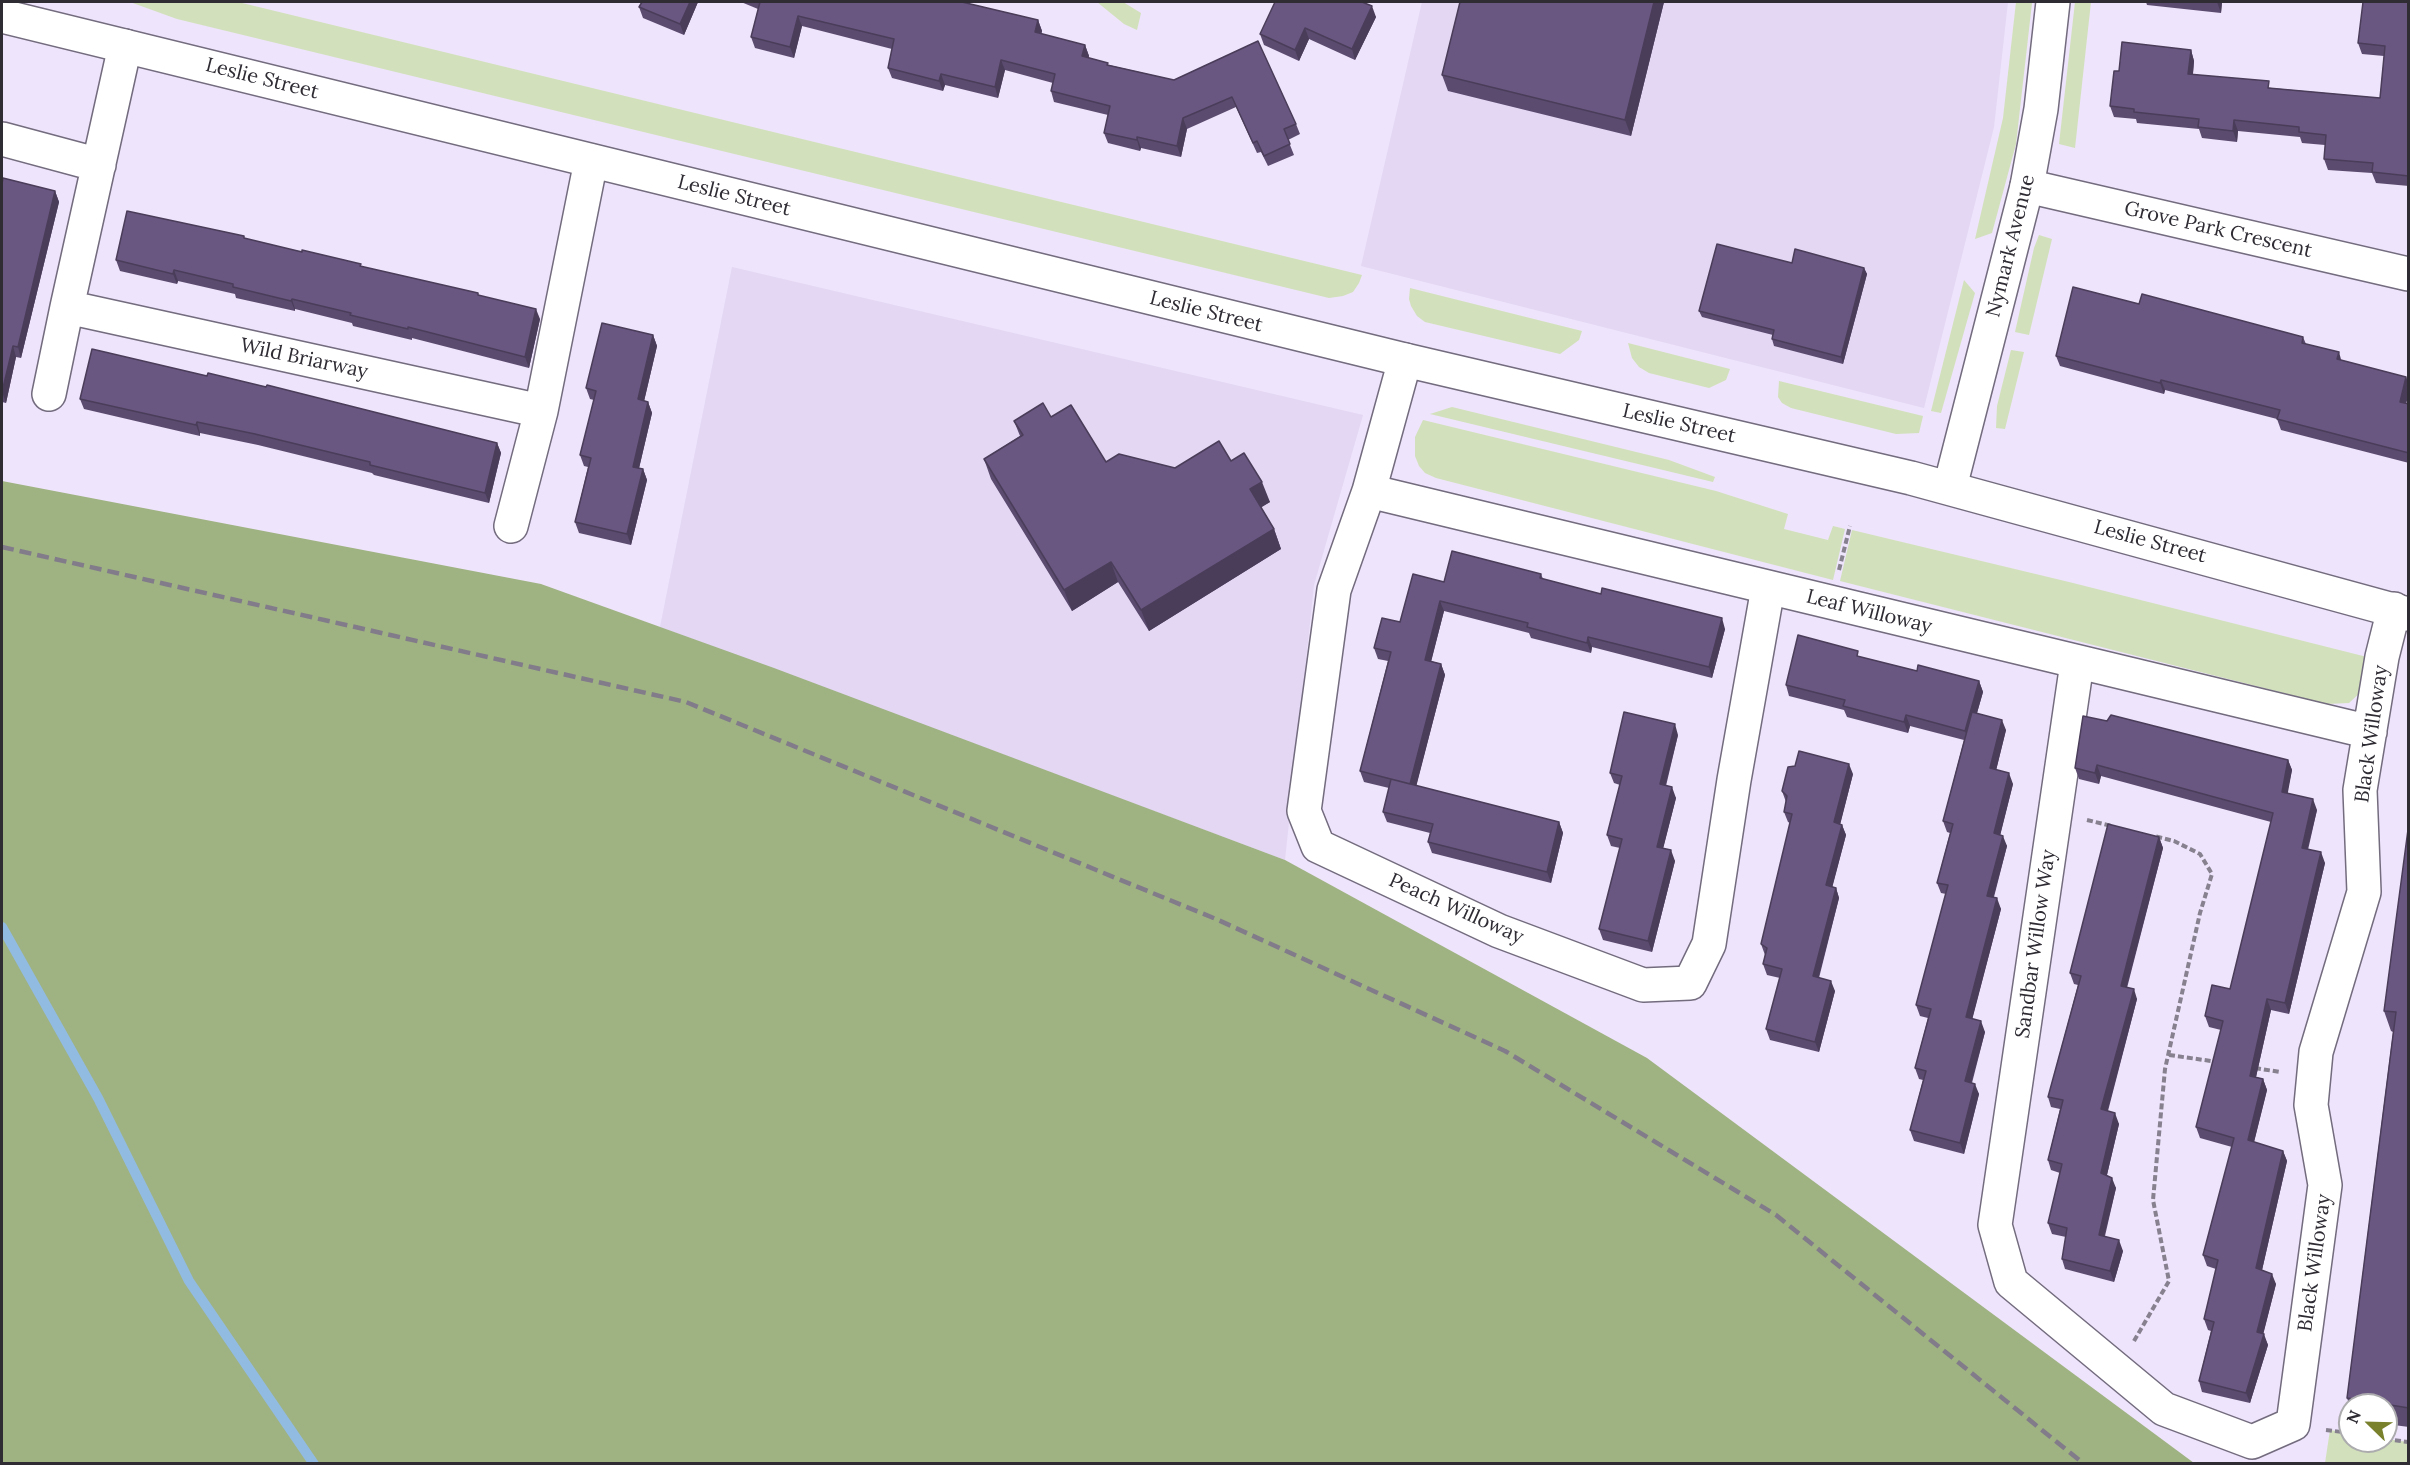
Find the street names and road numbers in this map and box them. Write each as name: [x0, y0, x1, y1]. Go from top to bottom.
street label: Leslie Street: [203, 53, 321, 105]
street label: Leslie Street: [675, 170, 793, 222]
street label: Nymark Avenue: [1982, 172, 2040, 320]
street label: Grove Park Crescent: [2122, 197, 2314, 263]
street label: Leslie Street: [1147, 286, 1265, 338]
street label: Wild Briarway: [238, 334, 370, 384]
street label: Leslie Street: [1620, 399, 1738, 449]
street label: Leslie Street: [2091, 515, 2209, 569]
street label: Leaf Willoway: [1804, 585, 1934, 639]
street label: Black Willoway: [2350, 664, 2394, 804]
street label: Sandbar Willow Way: [2011, 848, 2061, 1040]
street label: Peach Willoway: [1385, 869, 1527, 949]
street label: Black Willoway: [2293, 1193, 2337, 1333]

